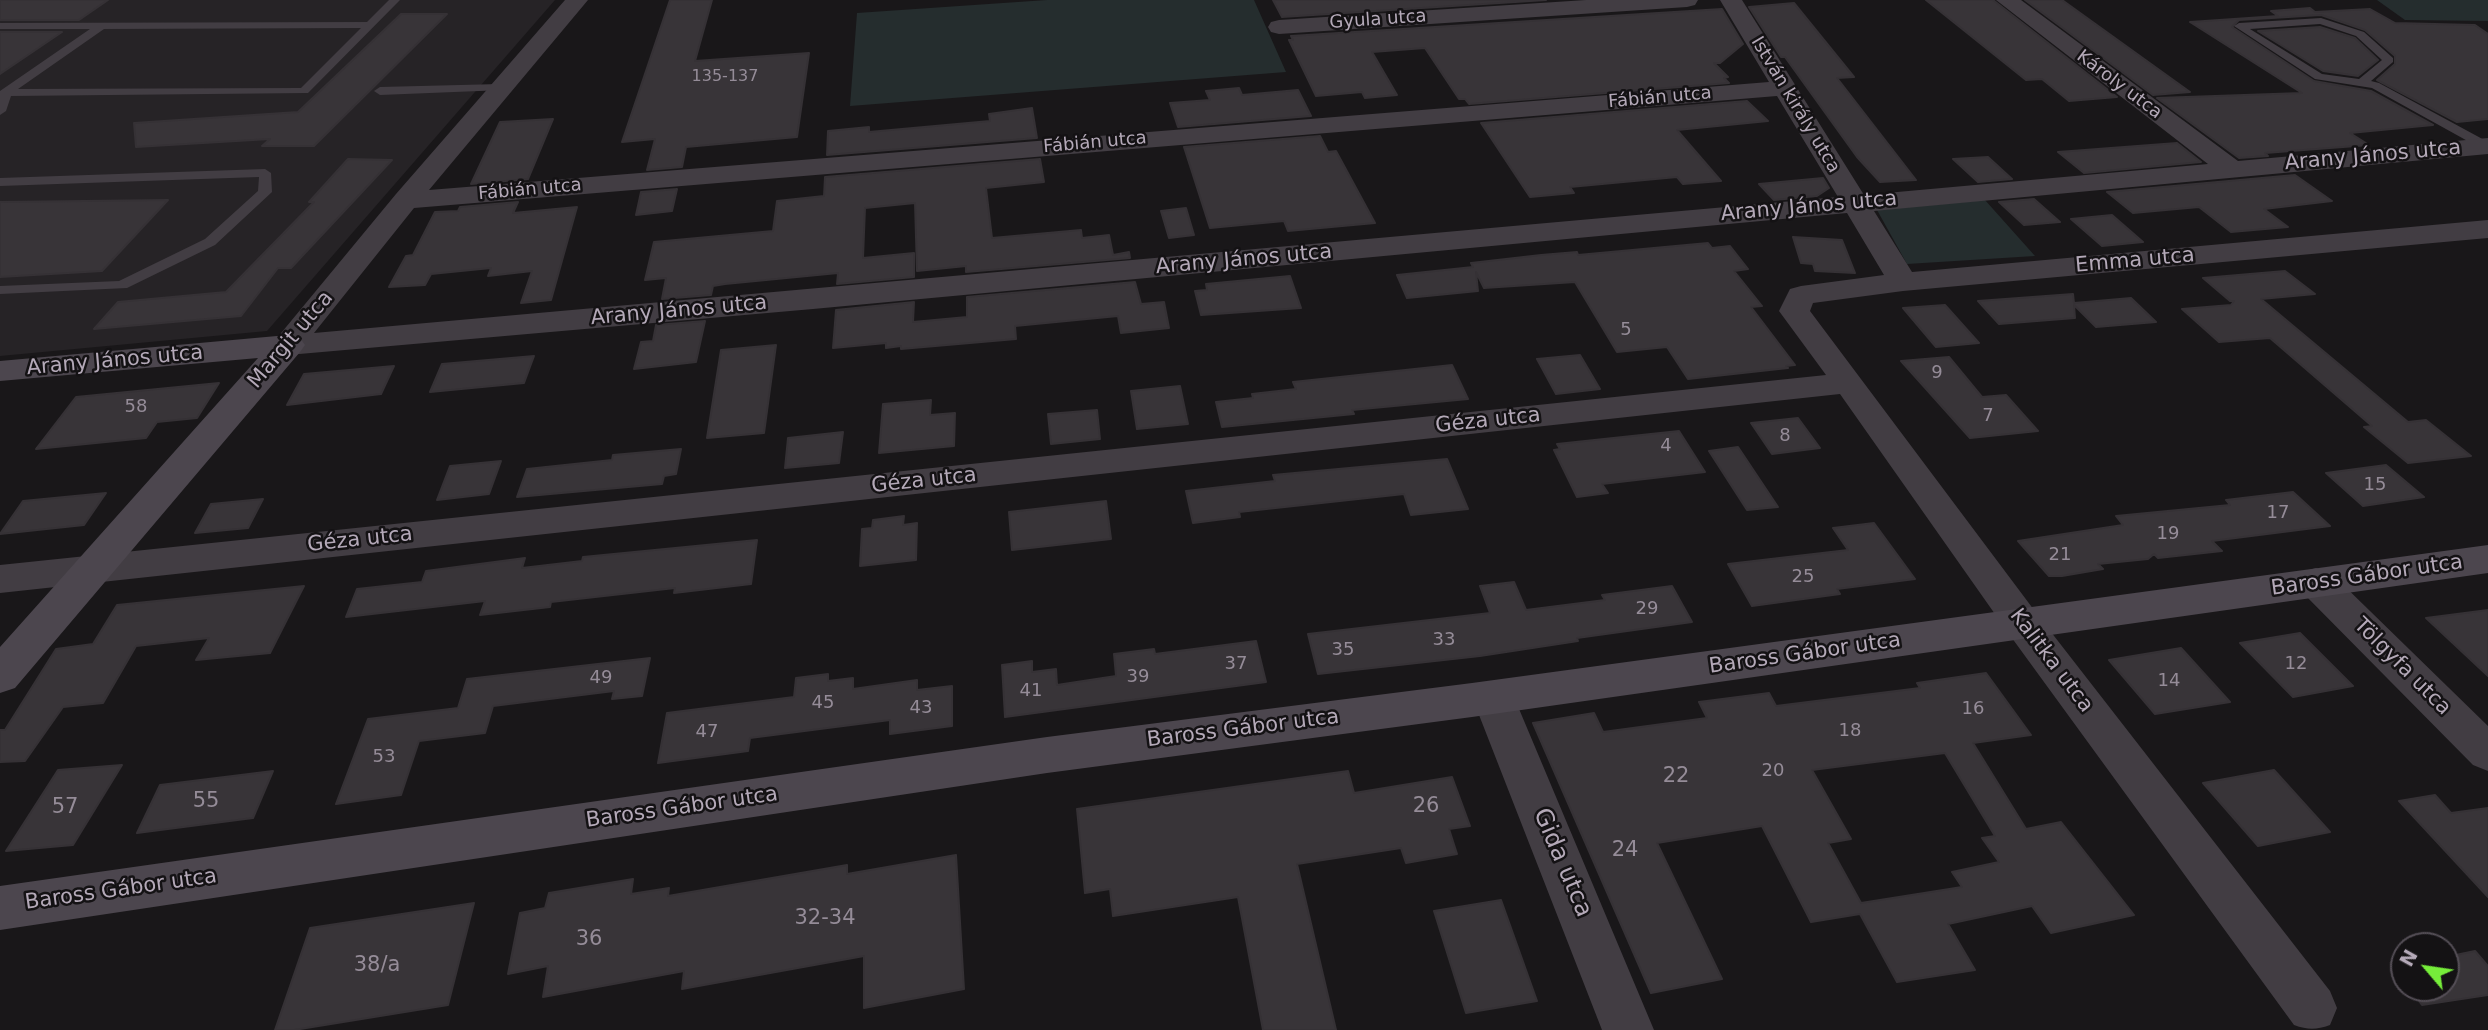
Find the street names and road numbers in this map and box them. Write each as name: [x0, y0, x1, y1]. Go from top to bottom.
street label: Gyula utca: [1329, 6, 1427, 34]
street label: István király utca: [1746, 33, 1844, 177]
street label: Károly utca: [2072, 46, 2166, 124]
street label: Fábián utca: [1607, 83, 1713, 113]
street label: Fábián utca: [1042, 128, 1148, 158]
street label: Arany János utca: [2284, 136, 2462, 176]
street label: Fábián utca: [477, 175, 583, 205]
street label: Arany János utca: [1720, 187, 1898, 227]
street label: Arany János utca: [1155, 240, 1333, 280]
street label: Emma utca: [2074, 243, 2196, 279]
street label: Margit utca: [243, 286, 339, 394]
street label: Arany János utca: [590, 291, 768, 331]
street label: Arany János utca: [26, 341, 204, 381]
street label: Géza utca: [1434, 403, 1542, 439]
street label: Géza utca: [870, 463, 978, 499]
street label: Géza utca: [306, 522, 414, 558]
street label: Baross Gábor utca: [2269, 550, 2465, 602]
street label: Kalitka utca: [2004, 604, 2098, 718]
street label: Tölgyfa utca: [2348, 613, 2456, 721]
street label: Baross Gábor utca: [1707, 628, 1903, 680]
street label: Baross Gábor utca: [1145, 705, 1341, 753]
street label: Baross Gábor utca: [584, 782, 780, 834]
street label: Gida utca: [1526, 804, 1598, 922]
street label: Baross Gábor utca: [23, 864, 219, 916]

